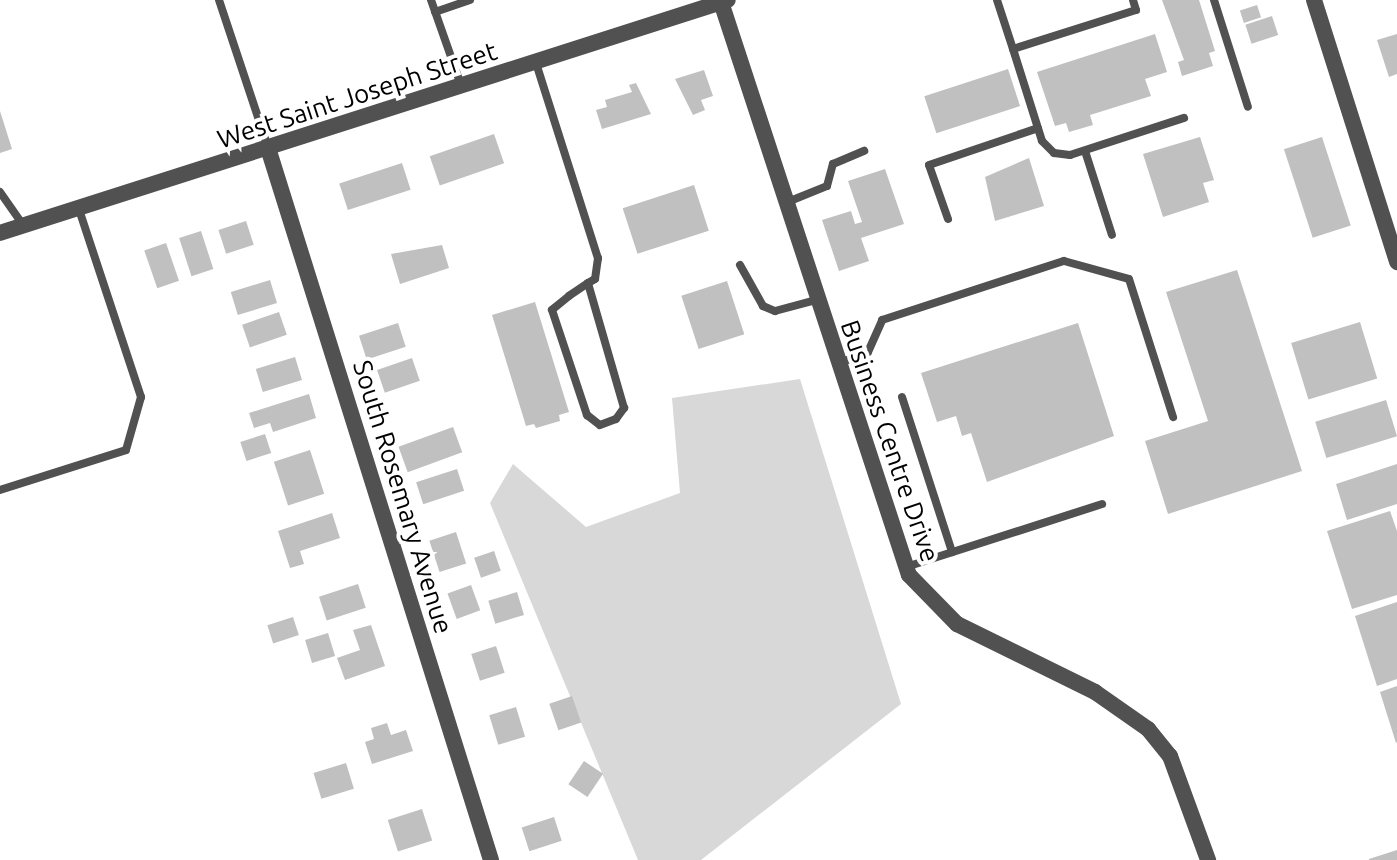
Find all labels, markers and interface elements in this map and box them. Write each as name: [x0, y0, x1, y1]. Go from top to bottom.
street label: West Saint Joseph Street: [213, 35, 501, 155]
street label: Business Centre Drive: [834, 316, 946, 566]
street label: South Rosemary Avenue: [347, 357, 459, 637]

